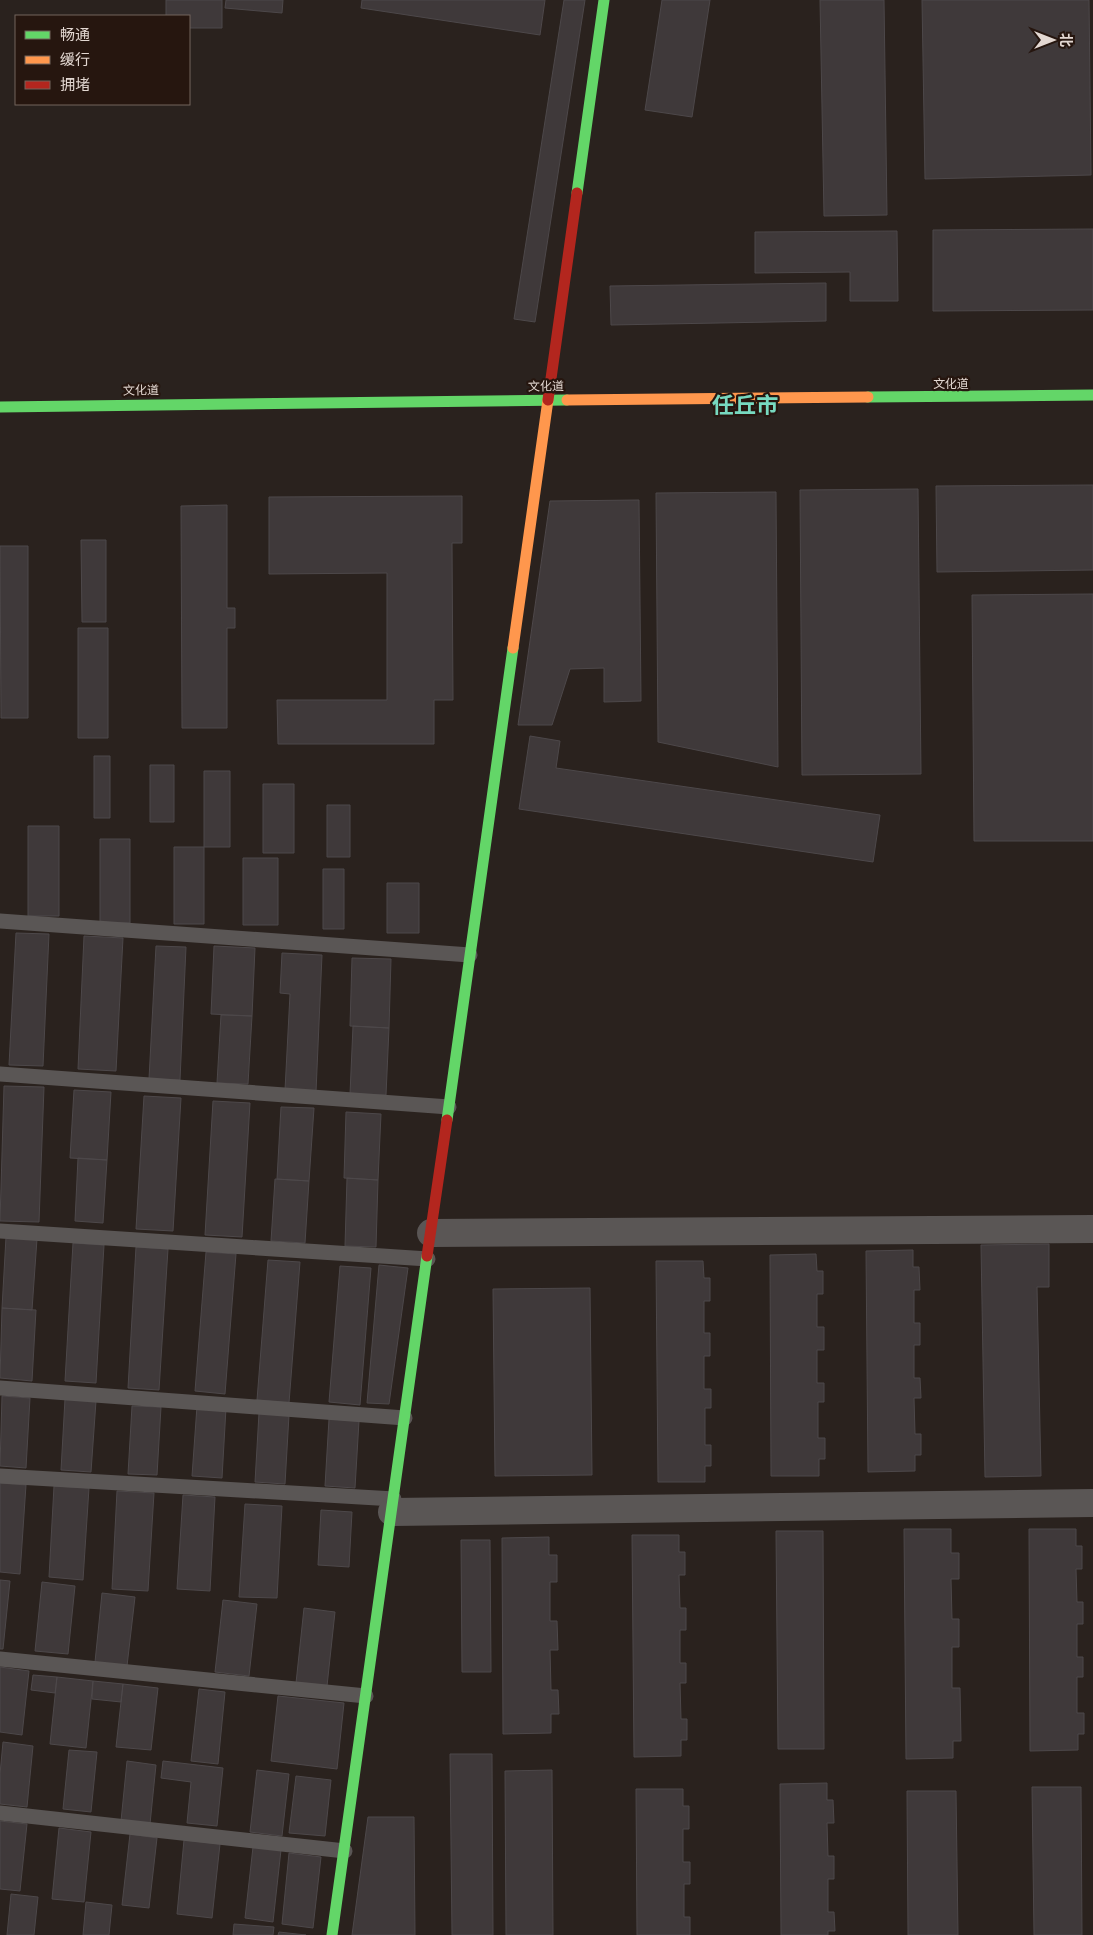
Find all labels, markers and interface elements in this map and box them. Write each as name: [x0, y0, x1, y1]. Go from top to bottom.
legend: [15, 15, 190, 105]
north arrow: [1028, 15, 1078, 65]
text: 畅通: [60, 25, 90, 44]
text: 北: [1057, 33, 1075, 47]
text: 缓行: [60, 50, 90, 69]
text: 拥堵: [60, 75, 90, 94]
street label: 文化道: [933, 376, 969, 391]
street label: 文化道: [528, 378, 564, 394]
street label: 文化道: [123, 382, 159, 398]
district label: 任丘市: [712, 391, 778, 419]

